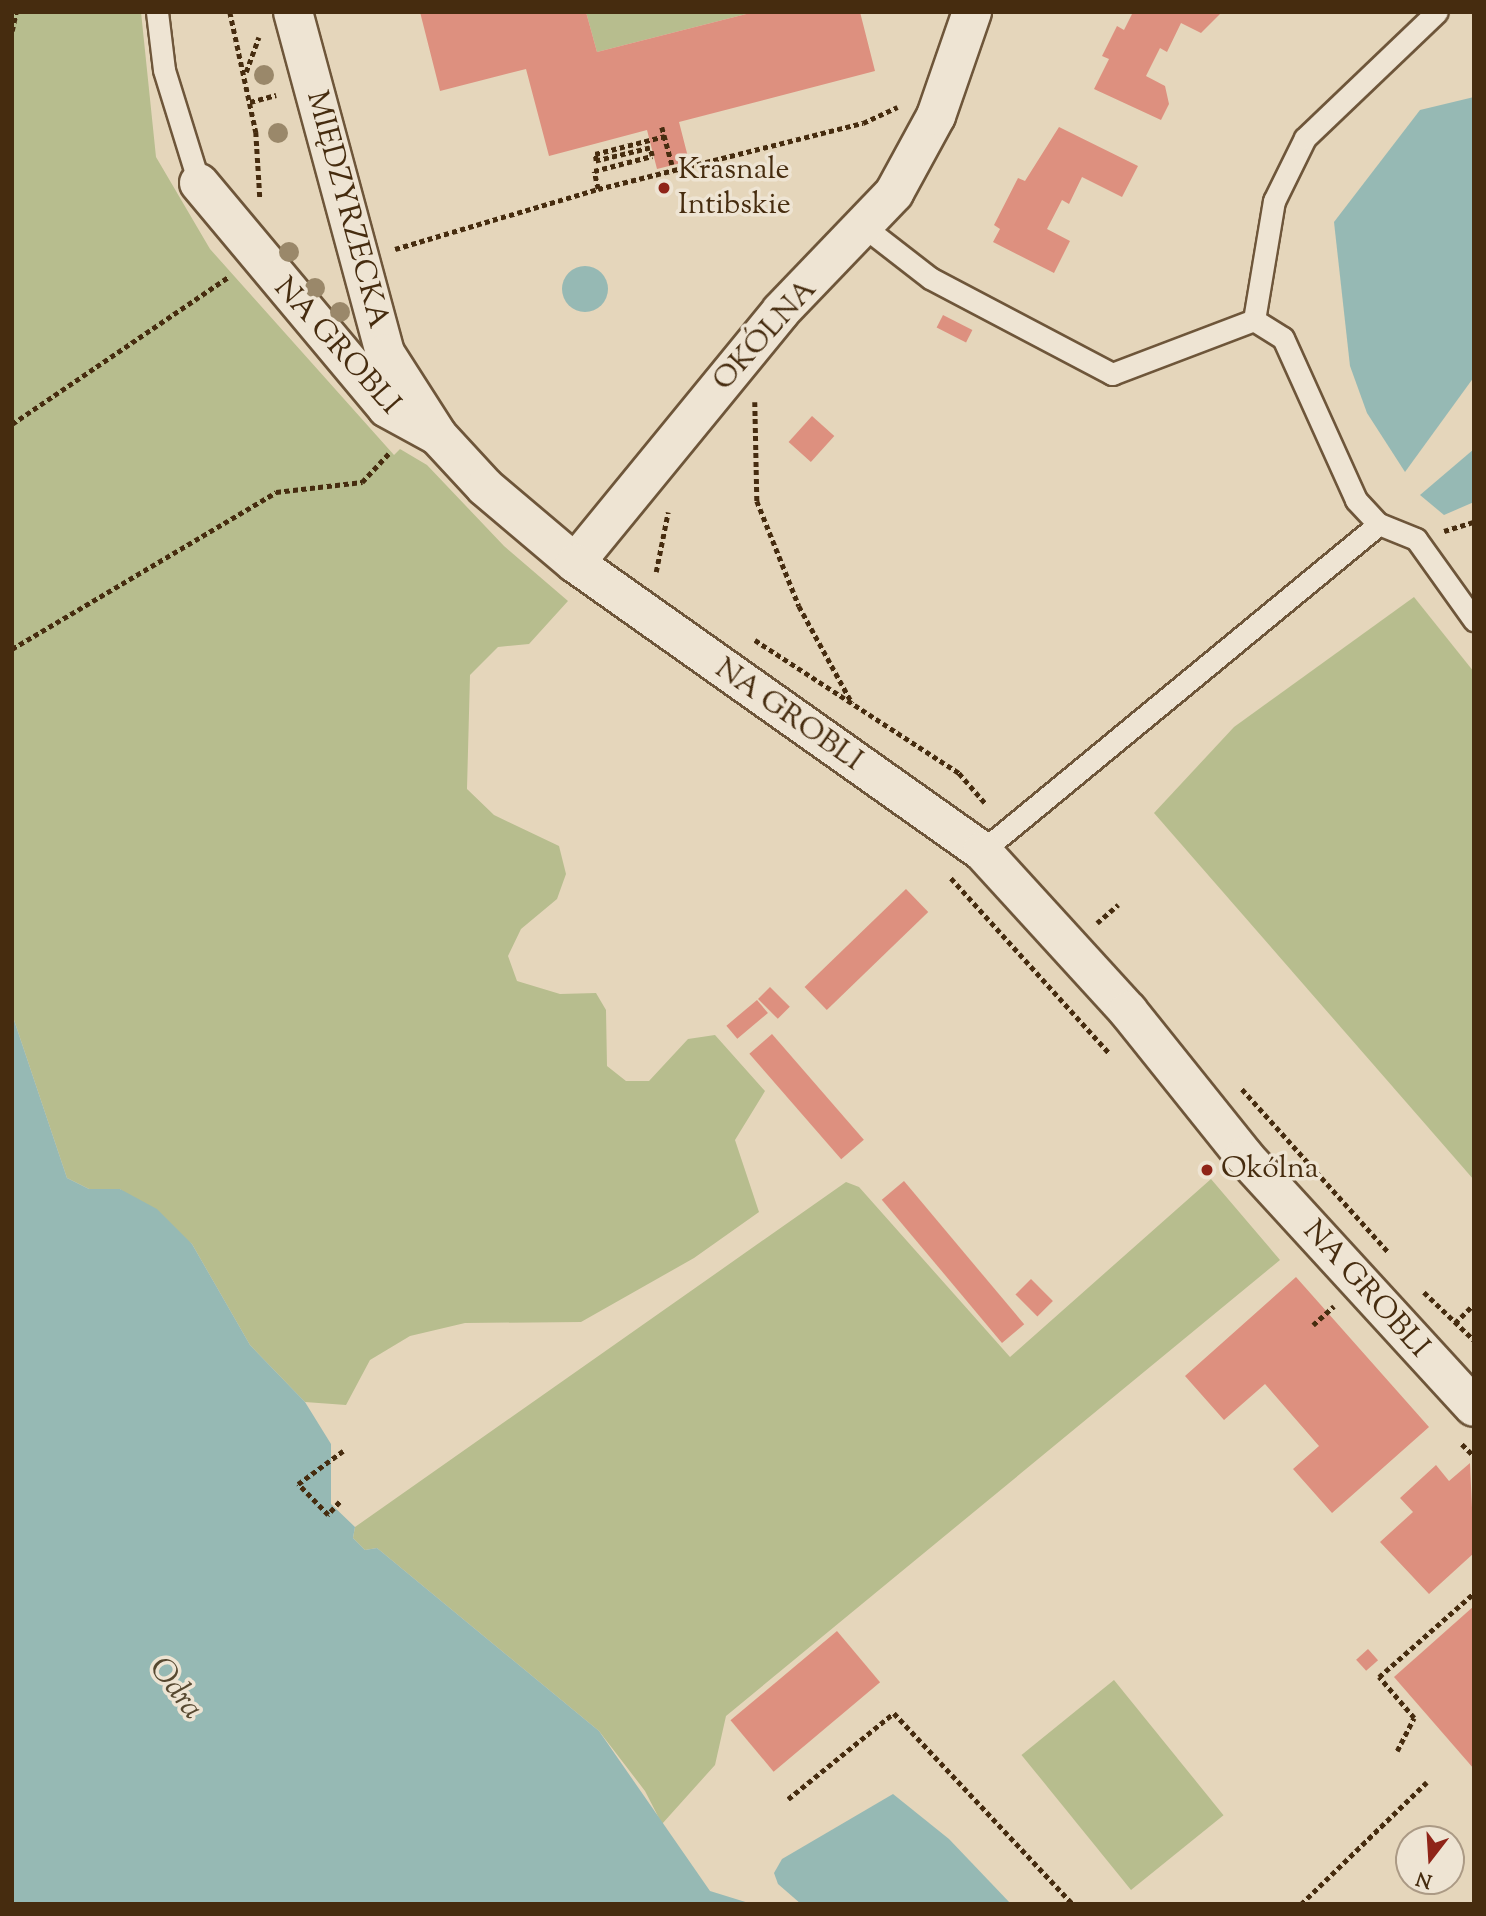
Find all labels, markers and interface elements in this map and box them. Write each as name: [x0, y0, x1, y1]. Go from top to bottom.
street label: MIĘDZYRZECKA: [297, 87, 395, 333]
place label: Krasnale Intibskie: [678, 153, 791, 224]
marker: Krasnale Intibskie: [656, 180, 672, 196]
street label: NA GROBLI: [265, 271, 407, 423]
street label: OKÓLNA: [707, 273, 825, 399]
street label: NA GROBLI: [707, 652, 869, 780]
place label: Okólna: [1221, 1152, 1319, 1188]
marker: Okólna: [1199, 1162, 1215, 1178]
street label: NA GROBLI: [1294, 1214, 1436, 1366]
water label: Odra: [139, 1651, 211, 1727]
north arrow: [1395, 1825, 1465, 1895]
text: N: [1413, 1864, 1436, 1894]

